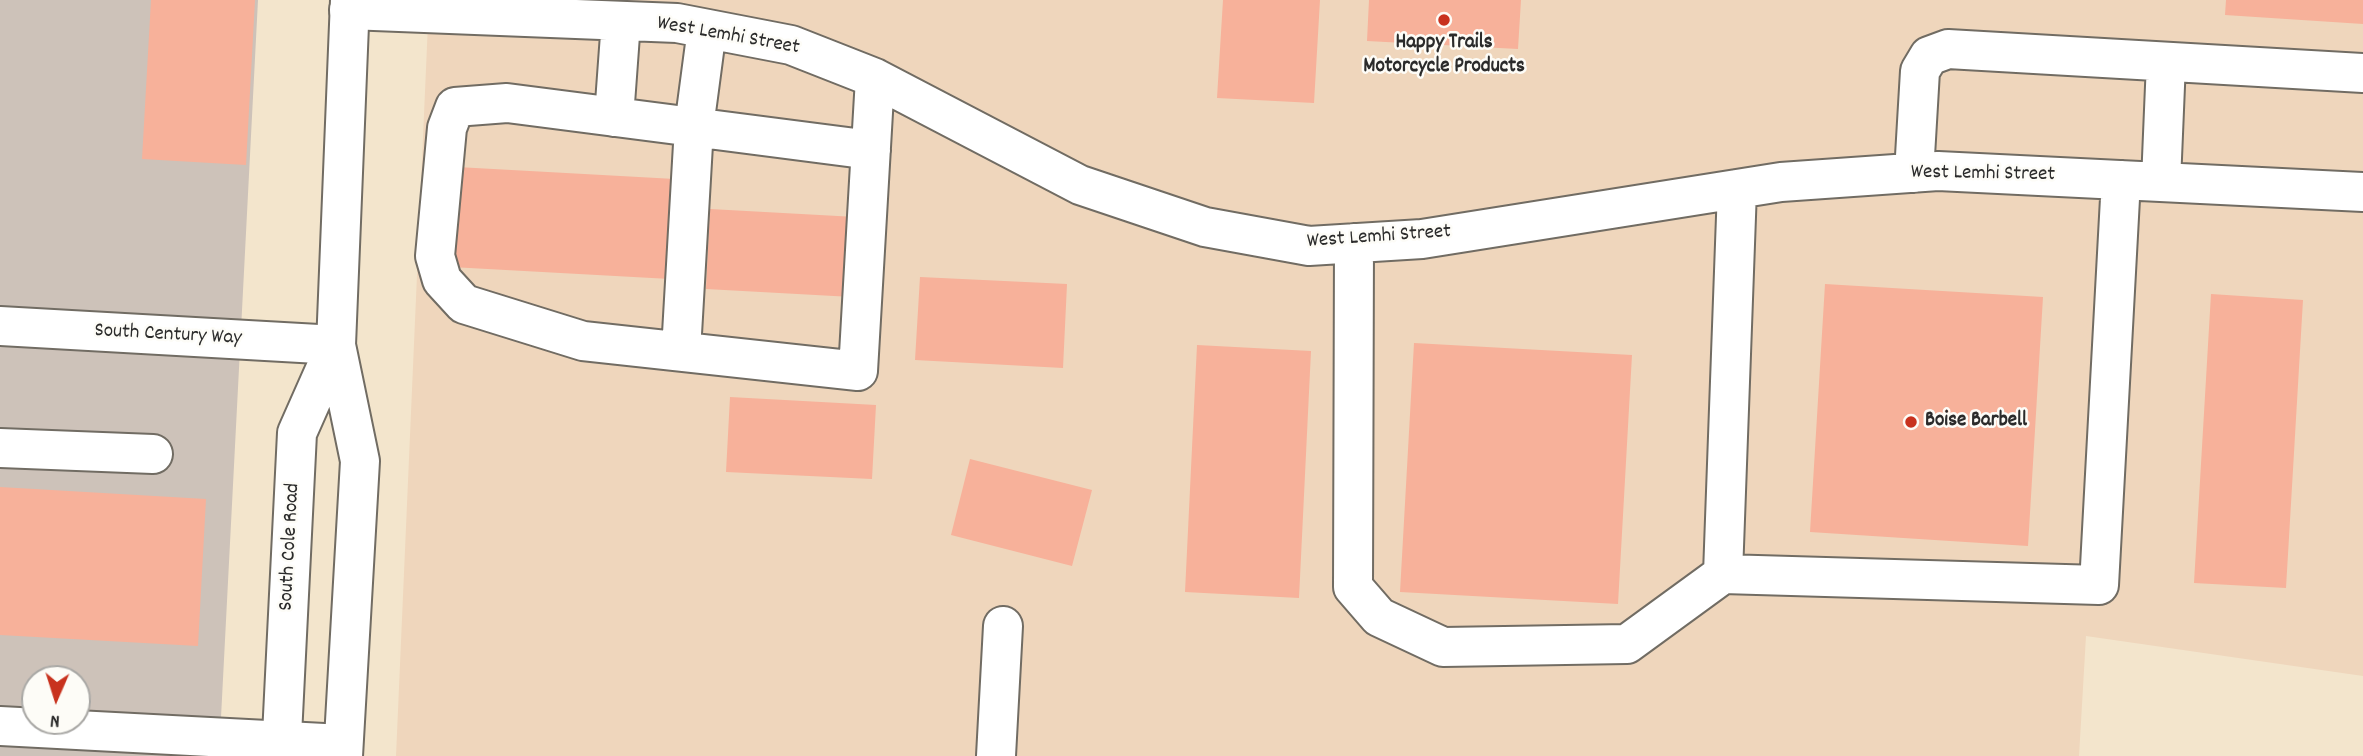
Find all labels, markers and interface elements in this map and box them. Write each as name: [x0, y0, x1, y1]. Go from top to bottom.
street label: West Lemhi Street: [655, 12, 801, 62]
marker: Happy Trails Motorcycle Products: [1436, 12, 1452, 28]
place label: Happy Trails Motorcycle Products: [1363, 31, 1525, 81]
street label: West Lemhi Street: [1911, 161, 2055, 189]
street label: West Lemhi Street: [1306, 220, 1452, 256]
street label: South Century Way: [94, 320, 242, 352]
place label: Boise Barbell: [1925, 409, 2027, 435]
marker: Boise Barbell: [1903, 414, 1919, 430]
street label: South Cole Road: [275, 482, 307, 612]
north arrow: [21, 665, 91, 735]
text: N: [50, 706, 60, 733]

